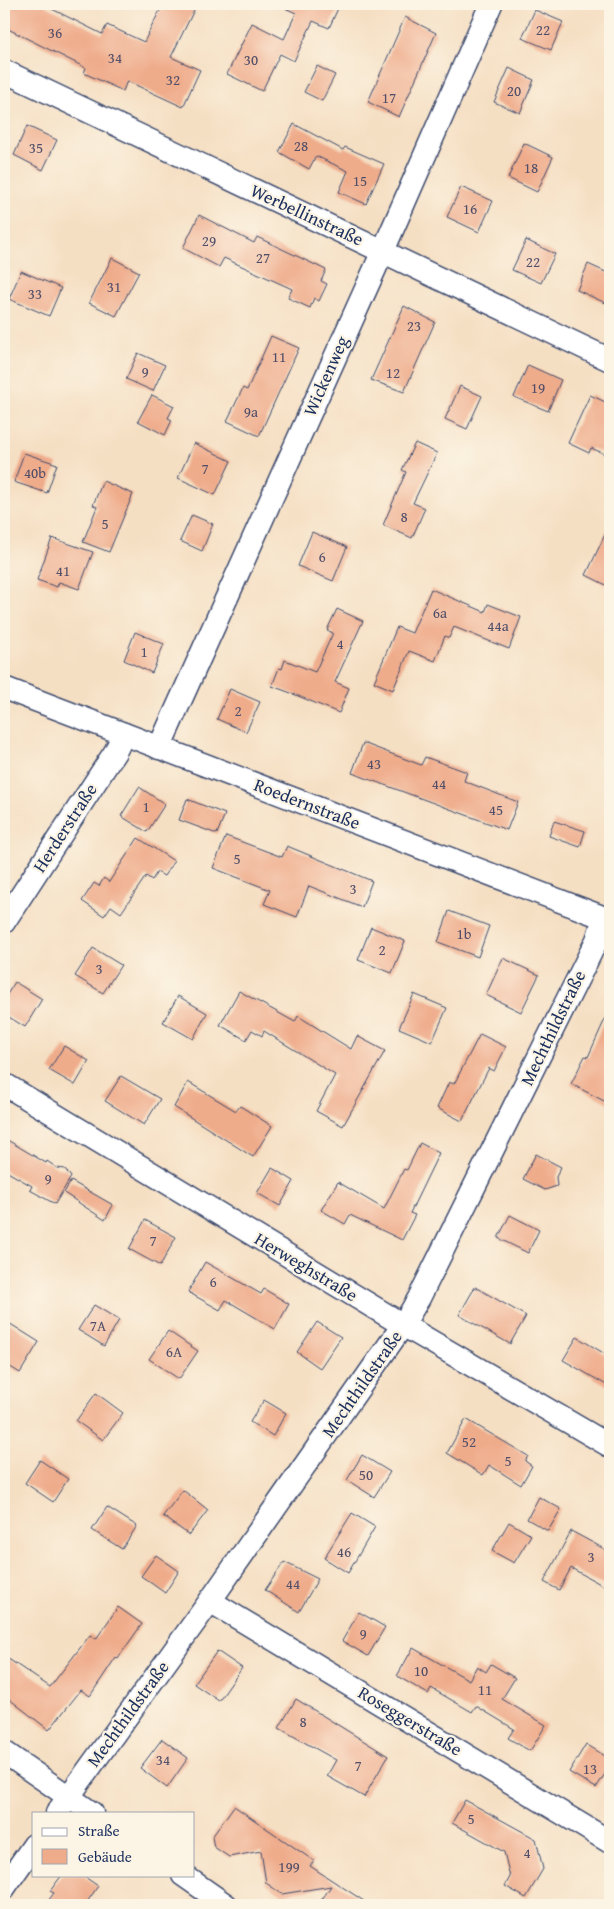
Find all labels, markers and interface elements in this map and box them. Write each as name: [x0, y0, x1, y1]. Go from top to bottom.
house number: 22: [536, 19, 550, 40]
house number: 36: [48, 22, 62, 43]
house number: 34: [108, 47, 122, 68]
house number: 30: [244, 49, 258, 70]
house number: 32: [166, 69, 180, 90]
house number: 20: [507, 80, 521, 101]
house number: 17: [382, 87, 396, 108]
house number: 28: [294, 135, 308, 156]
house number: 35: [29, 137, 43, 158]
house number: 18: [524, 157, 538, 178]
house number: 15: [353, 170, 367, 191]
street label: Werbellinstraße: [246, 177, 368, 253]
house number: 16: [463, 198, 477, 219]
house number: 29: [202, 230, 216, 251]
house number: 27: [256, 247, 270, 268]
house number: 22: [526, 251, 540, 272]
house number: 31: [107, 276, 121, 297]
house number: 33: [28, 283, 42, 304]
house number: 23: [407, 315, 421, 336]
street label: Wickenweg: [296, 331, 355, 420]
house number: 11: [272, 346, 286, 367]
house number: 9: [141, 361, 149, 382]
house number: 12: [386, 362, 400, 383]
house number: 19: [531, 377, 545, 398]
house number: 9a: [244, 401, 258, 422]
house number: 7: [201, 458, 209, 479]
house number: 40b: [24, 462, 46, 483]
house number: 8: [400, 506, 408, 527]
house number: 5: [101, 513, 109, 534]
house number: 6: [318, 546, 326, 567]
house number: 41: [56, 560, 70, 581]
house number: 6a: [433, 602, 447, 623]
house number: 44a: [487, 615, 509, 636]
house number: 4: [336, 633, 344, 654]
house number: 1: [140, 641, 148, 662]
house number: 2: [234, 700, 242, 721]
house number: 43: [367, 753, 381, 774]
street label: Roedernstraße: [250, 771, 364, 836]
house number: 44: [432, 773, 446, 794]
street label: Herderstraße: [26, 778, 104, 878]
house number: 1: [142, 796, 150, 817]
house number: 45: [489, 799, 503, 820]
house number: 5: [233, 848, 241, 869]
house number: 3: [349, 878, 357, 899]
house number: 1b: [457, 923, 472, 944]
house number: 2: [378, 939, 386, 960]
house number: 3: [95, 958, 103, 979]
street label: Mechthildstraße: [513, 965, 592, 1090]
house number: 9: [44, 1168, 52, 1189]
street label: Herweghstraße: [250, 1225, 363, 1308]
house number: 7: [149, 1230, 157, 1251]
house number: 6: [209, 1271, 217, 1292]
house number: 7A: [90, 1315, 106, 1336]
street label: Mechthildstraße: [315, 1325, 409, 1443]
house number: 6A: [166, 1341, 182, 1362]
house number: 52: [462, 1431, 476, 1452]
house number: 5: [504, 1450, 512, 1471]
house number: 50: [359, 1464, 373, 1485]
house number: 46: [337, 1541, 351, 1562]
house number: 3: [587, 1546, 595, 1567]
house number: 44: [286, 1573, 300, 1594]
house number: 9: [359, 1623, 367, 1644]
street label: Mechthildstraße: [80, 1655, 175, 1772]
house number: 10: [414, 1660, 428, 1681]
street label: Roseggerstraße: [353, 1679, 467, 1762]
house number: 11: [478, 1679, 492, 1700]
house number: 8: [299, 1711, 307, 1732]
house number: 34: [156, 1749, 170, 1770]
house number: 7: [354, 1755, 362, 1776]
house number: 13: [583, 1758, 597, 1779]
house number: 5: [467, 1808, 475, 1829]
legend: [32, 1812, 195, 1876]
text: Straße: [78, 1820, 120, 1841]
house number: 4: [523, 1842, 531, 1863]
text: Gebäude: [78, 1846, 132, 1867]
house number: 199: [278, 1856, 300, 1877]

